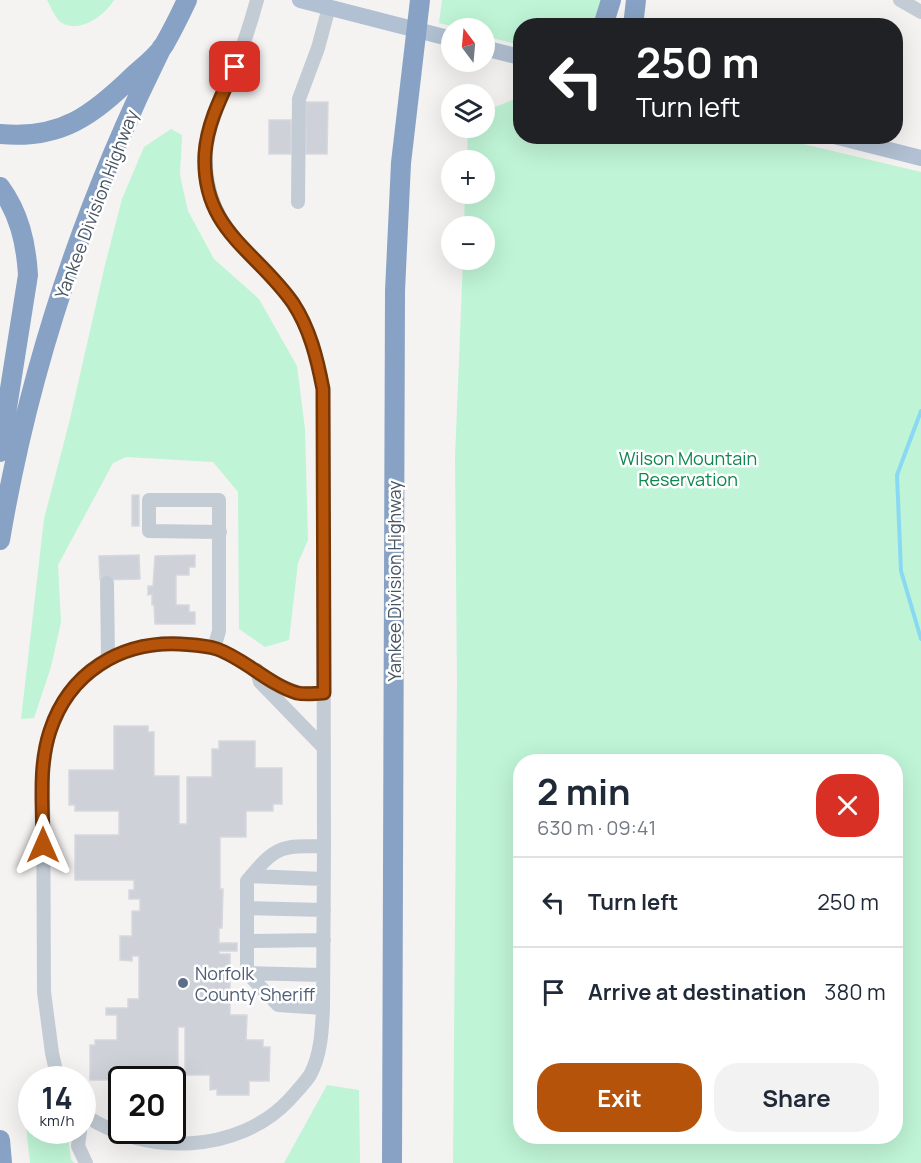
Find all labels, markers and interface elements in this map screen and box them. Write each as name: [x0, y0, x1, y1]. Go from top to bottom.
north arrow: [441, 18, 495, 72]
map controls: [441, 18, 495, 270]
text: 250 m: [636, 33, 759, 91]
pin: [209, 41, 260, 92]
icon: left: [537, 42, 615, 120]
icon: arrive: [218, 50, 251, 83]
button: layers: [441, 84, 495, 138]
text: Turn left: [636, 88, 740, 125]
street label: Yankee Division Highway: [49, 105, 143, 302]
button: +: [441, 150, 495, 204]
button: −: [441, 216, 495, 270]
park label: Wilson Mountain Reservation: [619, 446, 757, 491]
street label: Yankee Division Highway: [382, 480, 406, 681]
text: 2 min: [537, 767, 631, 816]
button: close: [816, 774, 879, 837]
position arrow: [11, 813, 75, 877]
text: 630 m · 09:41: [537, 814, 656, 841]
icon: left: [537, 886, 570, 919]
text: Turn left: [588, 887, 678, 917]
text: 250 m: [817, 887, 879, 917]
place label: Norfolk County Sheriff: [195, 961, 315, 1006]
marker: Norfolk County Sheriff: [176, 976, 190, 990]
icon: arrive: [537, 976, 570, 1009]
text: Arrive at destination: [588, 977, 806, 1007]
text: 380 m: [824, 977, 886, 1007]
button: Exit: [537, 1063, 702, 1132]
button: Share: [714, 1063, 879, 1132]
speed limit sign: 20: [108, 1066, 186, 1144]
text: 14: [41, 1077, 73, 1118]
text: km/h: [40, 1110, 74, 1131]

